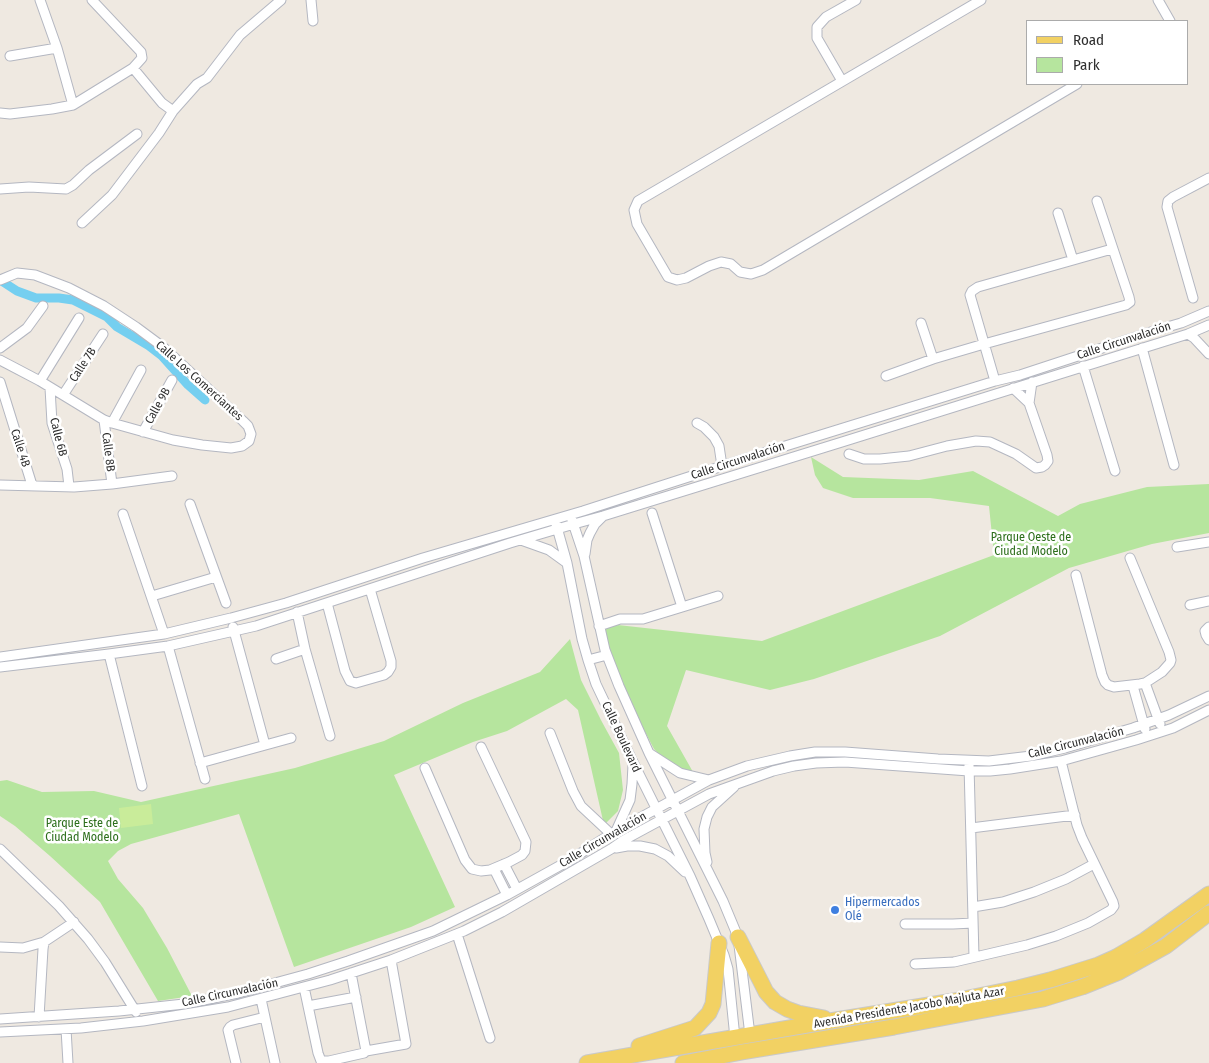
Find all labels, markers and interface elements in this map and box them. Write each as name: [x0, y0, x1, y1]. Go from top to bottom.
legend: [1026, 20, 1189, 85]
text: Road: [1073, 31, 1104, 49]
text: Park: [1073, 56, 1100, 74]
street label: Calle Circunvalación: [1075, 319, 1173, 363]
street label: Calle Los Comerciantes: [152, 338, 246, 424]
street label: Calle 7B: [67, 345, 99, 385]
street label: Calle 9B: [142, 385, 174, 427]
street label: Calle 6B: [46, 416, 70, 458]
street label: Calle 4B: [7, 427, 33, 469]
street label: Calle 8B: [98, 432, 118, 472]
street label: Calle Circunvalación: [689, 439, 787, 483]
park label: Parque Oeste de Ciudad Modelo: [991, 531, 1071, 559]
street label: Calle Boulevard: [598, 699, 644, 775]
street label: Calle Circunvalación: [1027, 724, 1125, 762]
street label: Calle Circunvalación: [557, 809, 649, 871]
park label: Parque Este de Ciudad Modelo: [45, 817, 119, 845]
place label: Hipermercados Olé: [845, 896, 920, 924]
marker: Hipermercados Olé: [829, 904, 841, 916]
street label: Calle Circunvalación: [181, 976, 279, 1010]
street label: Avenida Presidente Jacobo Majluta Azar: [813, 984, 1005, 1032]

